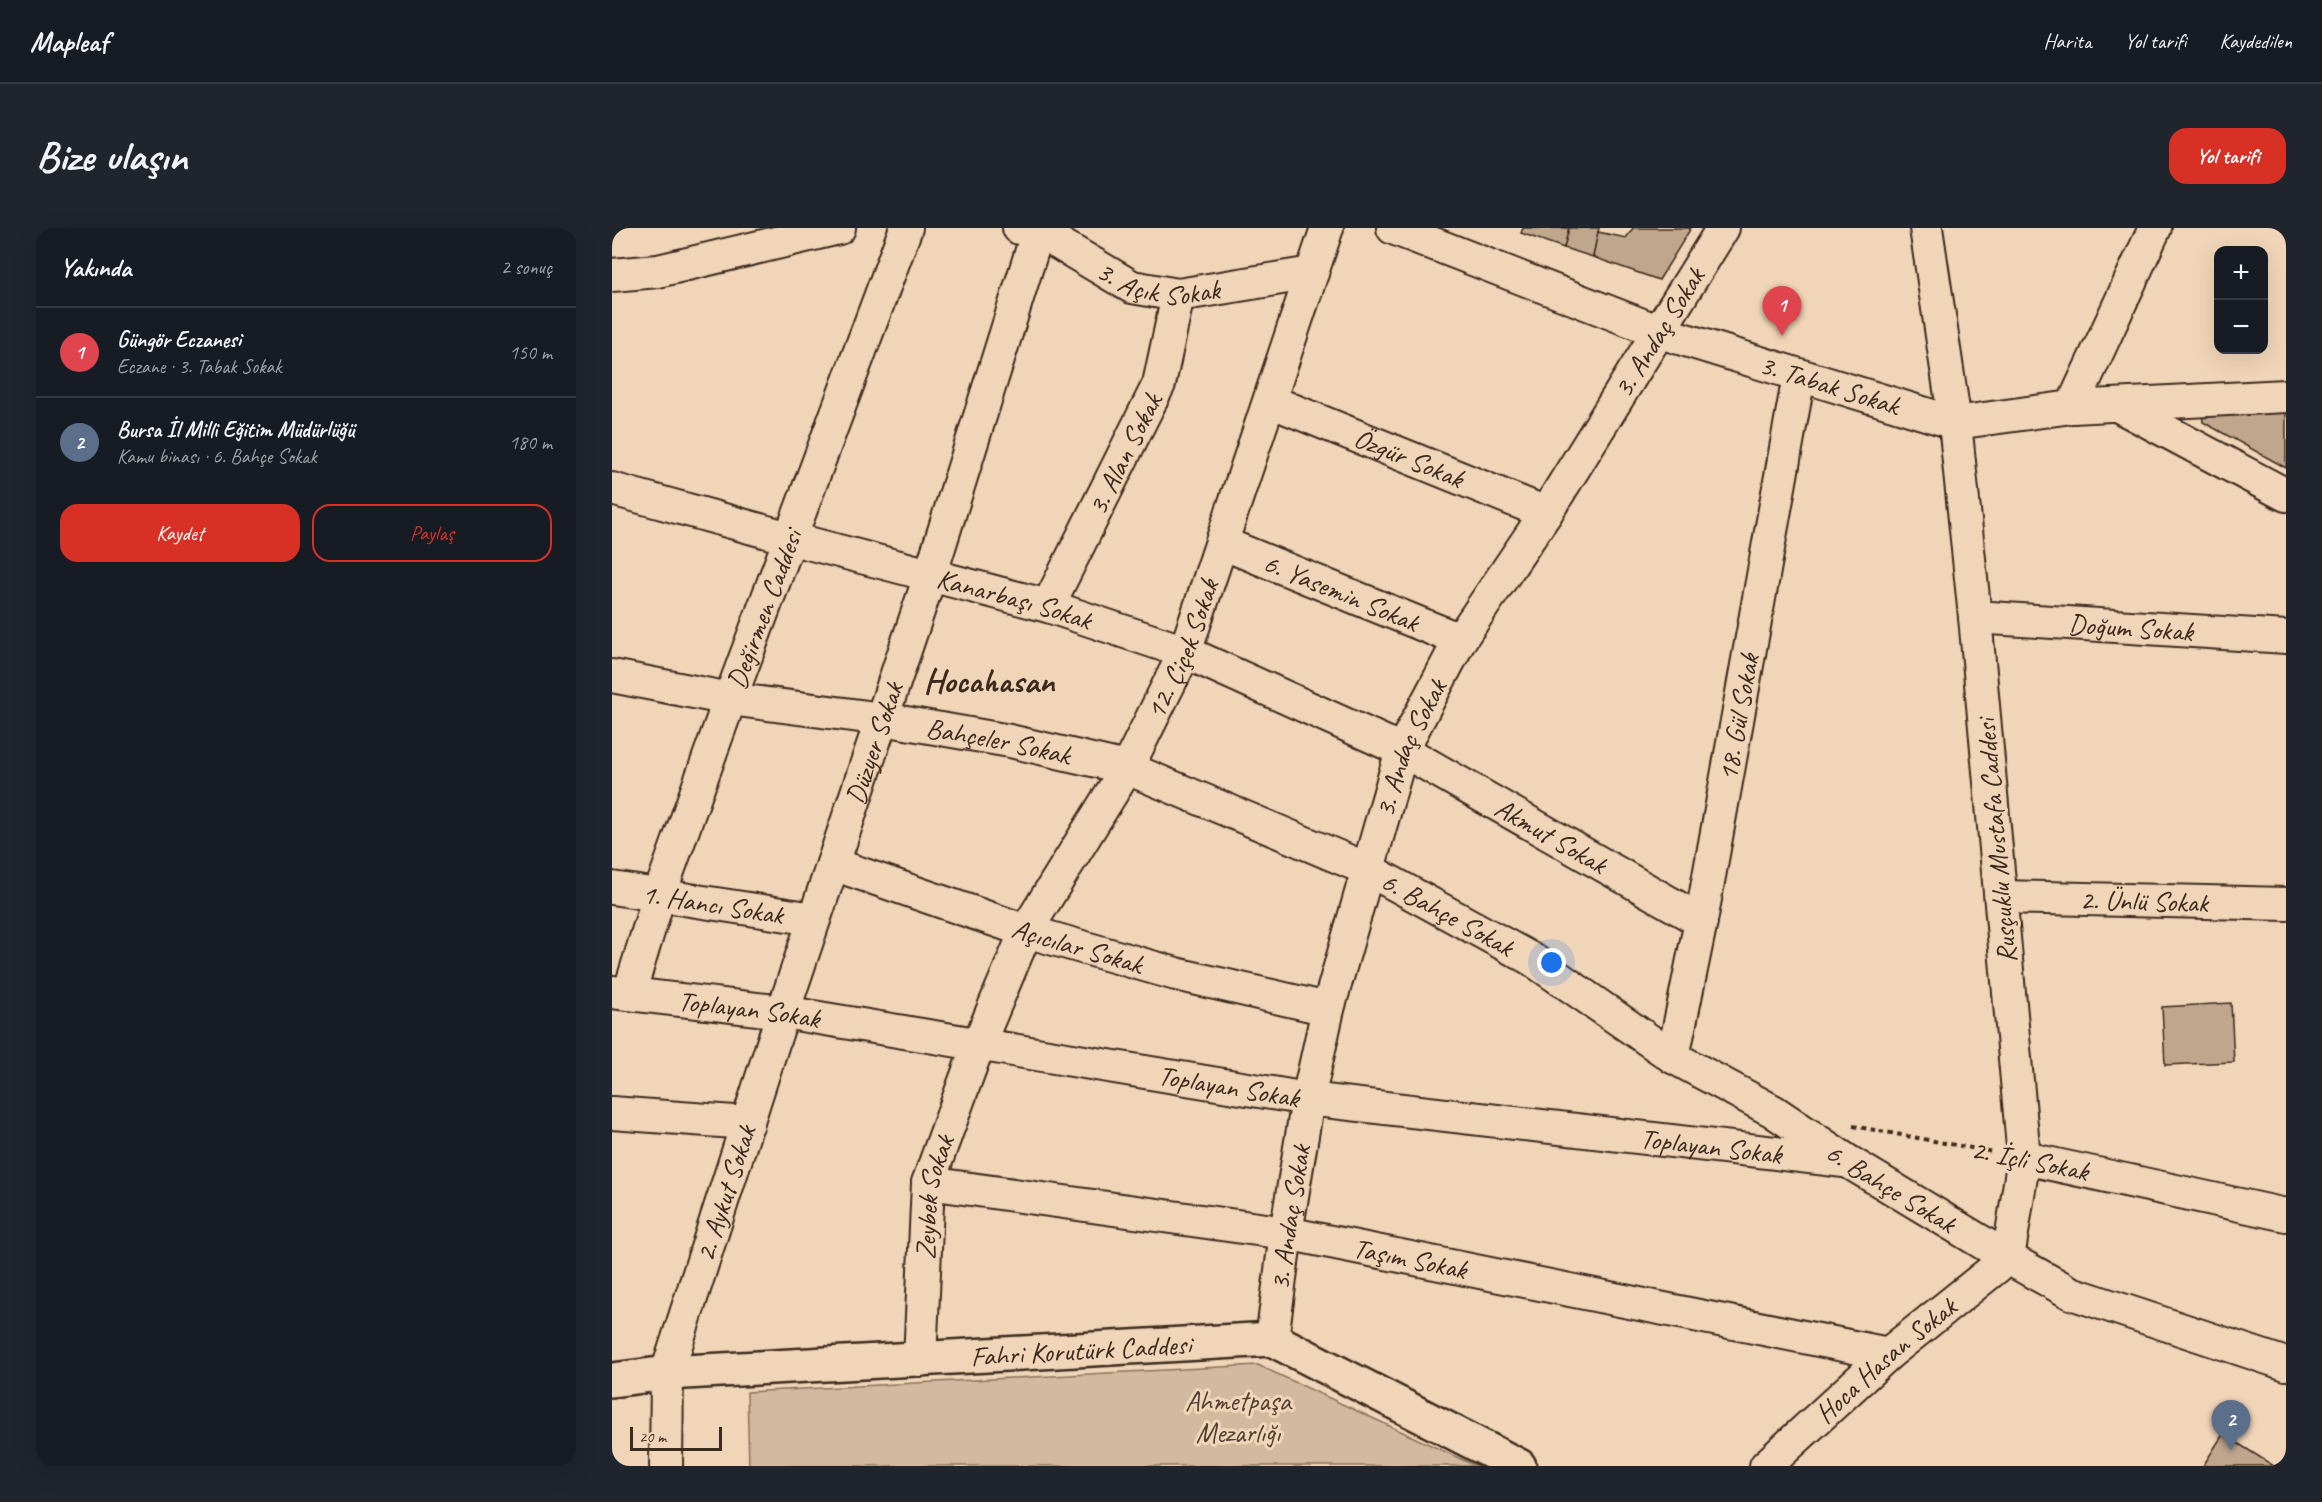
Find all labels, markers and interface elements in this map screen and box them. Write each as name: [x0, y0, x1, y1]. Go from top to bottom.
text: Mapleaf: [30, 24, 108, 59]
text: Harita: [2043, 28, 2092, 54]
text: Yol tarifi: [2125, 28, 2186, 54]
text: Kaydedilen: [2219, 28, 2292, 54]
button: Yol tarifi: [2169, 128, 2286, 184]
text: Bize ulaşın: [36, 130, 187, 183]
map controls: [2214, 246, 2268, 354]
button: +: [2214, 246, 2268, 300]
text: Yakında: [60, 251, 131, 284]
street label: 3. Açık Sokak: [1091, 253, 1224, 313]
text: 2 sonuç: [501, 255, 552, 280]
street label: 3. Andaç Sokak: [1605, 259, 1713, 403]
pin: 1: [1762, 286, 1802, 336]
button: −: [2214, 300, 2268, 354]
text: Güngör Eczanesi: [117, 326, 241, 354]
text: 1: [75, 340, 84, 365]
text: 150 m: [509, 340, 552, 365]
street label: 3. Tabak Sokak: [1756, 346, 1906, 423]
text: Eczane · 3. Tabak Sokak: [117, 354, 282, 379]
street label: 3. Alan Sokak: [1079, 385, 1170, 520]
text: Bursa İl Milli Eğitim Müdürlüğü: [117, 416, 354, 444]
street label: Özgür Sokak: [1349, 420, 1470, 496]
text: 2: [75, 430, 84, 455]
text: 180 m: [509, 430, 552, 455]
text: Kamu binası · 6. Bahçe Sokak: [117, 444, 317, 469]
button: Kaydet: [60, 504, 300, 562]
button: Paylaş: [312, 504, 552, 562]
street label: Değirmen Caddesi: [718, 521, 811, 693]
street label: 6. Yasemin Sokak: [1259, 544, 1426, 640]
street label: Kanarbaşı Sokak: [933, 560, 1098, 638]
street label: 12. Çiçek Sokak: [1137, 573, 1226, 724]
street label: Doğum Sokak: [2067, 606, 2196, 649]
street label: 18. Gül Sokak: [1709, 649, 1767, 783]
district label: Hocahasan: [924, 659, 1056, 702]
street label: 3. Andaç Sokak: [1366, 671, 1455, 821]
street label: Düzyer Sokak: [837, 676, 911, 809]
street label: Bahçeler Sokak: [924, 709, 1077, 773]
street label: Rusçuklu Mustafa Caddesi: [1968, 714, 2024, 965]
street label: Akmut Sokak: [1489, 790, 1615, 882]
street label: 6. Bahçe Sokak: [1375, 863, 1522, 965]
street label: 1. Hancı Sokak: [640, 875, 788, 932]
street label: 2. Ünlü Sokak: [2080, 881, 2210, 920]
street label: Açıcılar Sokak: [1008, 910, 1149, 982]
your location: [1537, 948, 1566, 977]
street label: Toplayan Sokak: [676, 982, 824, 1036]
street label: Toplayan Sokak: [1156, 1057, 1303, 1115]
street label: 2. Aykut Sokak: [687, 1119, 763, 1265]
street label: Toplayan Sokak: [1638, 1120, 1785, 1171]
street label: Zeybek Sokak: [907, 1128, 962, 1260]
street label: 2. İçli Sokak: [1969, 1132, 2093, 1189]
street label: 6. Bahçe Sokak: [1820, 1134, 1964, 1241]
street label: 3. Andaç Sokak: [1261, 1140, 1318, 1292]
street label: Taşım Sokak: [1350, 1229, 1471, 1287]
street label: Hoca Hasan Sokak: [1807, 1288, 1965, 1430]
street label: Fahri Korutürk Caddesi: [970, 1326, 1196, 1373]
park label: Ahmetpaşa Mezarlığı: [1185, 1383, 1293, 1450]
pin: 2: [2212, 1400, 2250, 1450]
scale bar: [630, 1424, 722, 1452]
text: 20 m: [639, 1427, 666, 1447]

